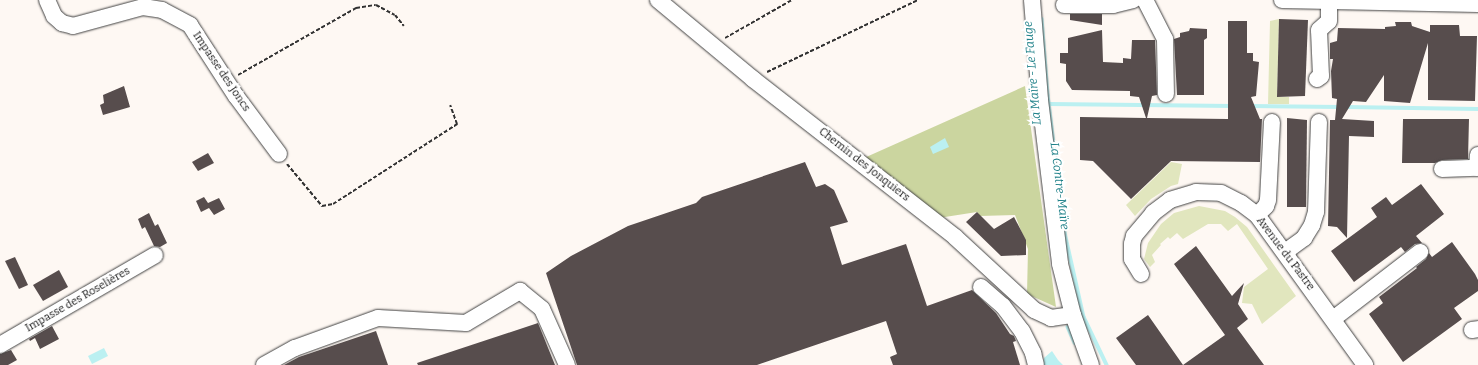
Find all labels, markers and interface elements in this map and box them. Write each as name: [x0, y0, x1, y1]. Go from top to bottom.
water label: La Maïre - Le Fauge: [1021, 20, 1045, 126]
street label: Impasse des Joncs: [189, 30, 253, 114]
street label: Chemin des Jonquiers: [816, 125, 912, 205]
water label: La Contre-Maïre: [1047, 142, 1071, 230]
street label: Avenue du Pastre: [1253, 215, 1317, 293]
street label: Impasse des Roselières: [23, 265, 133, 335]

